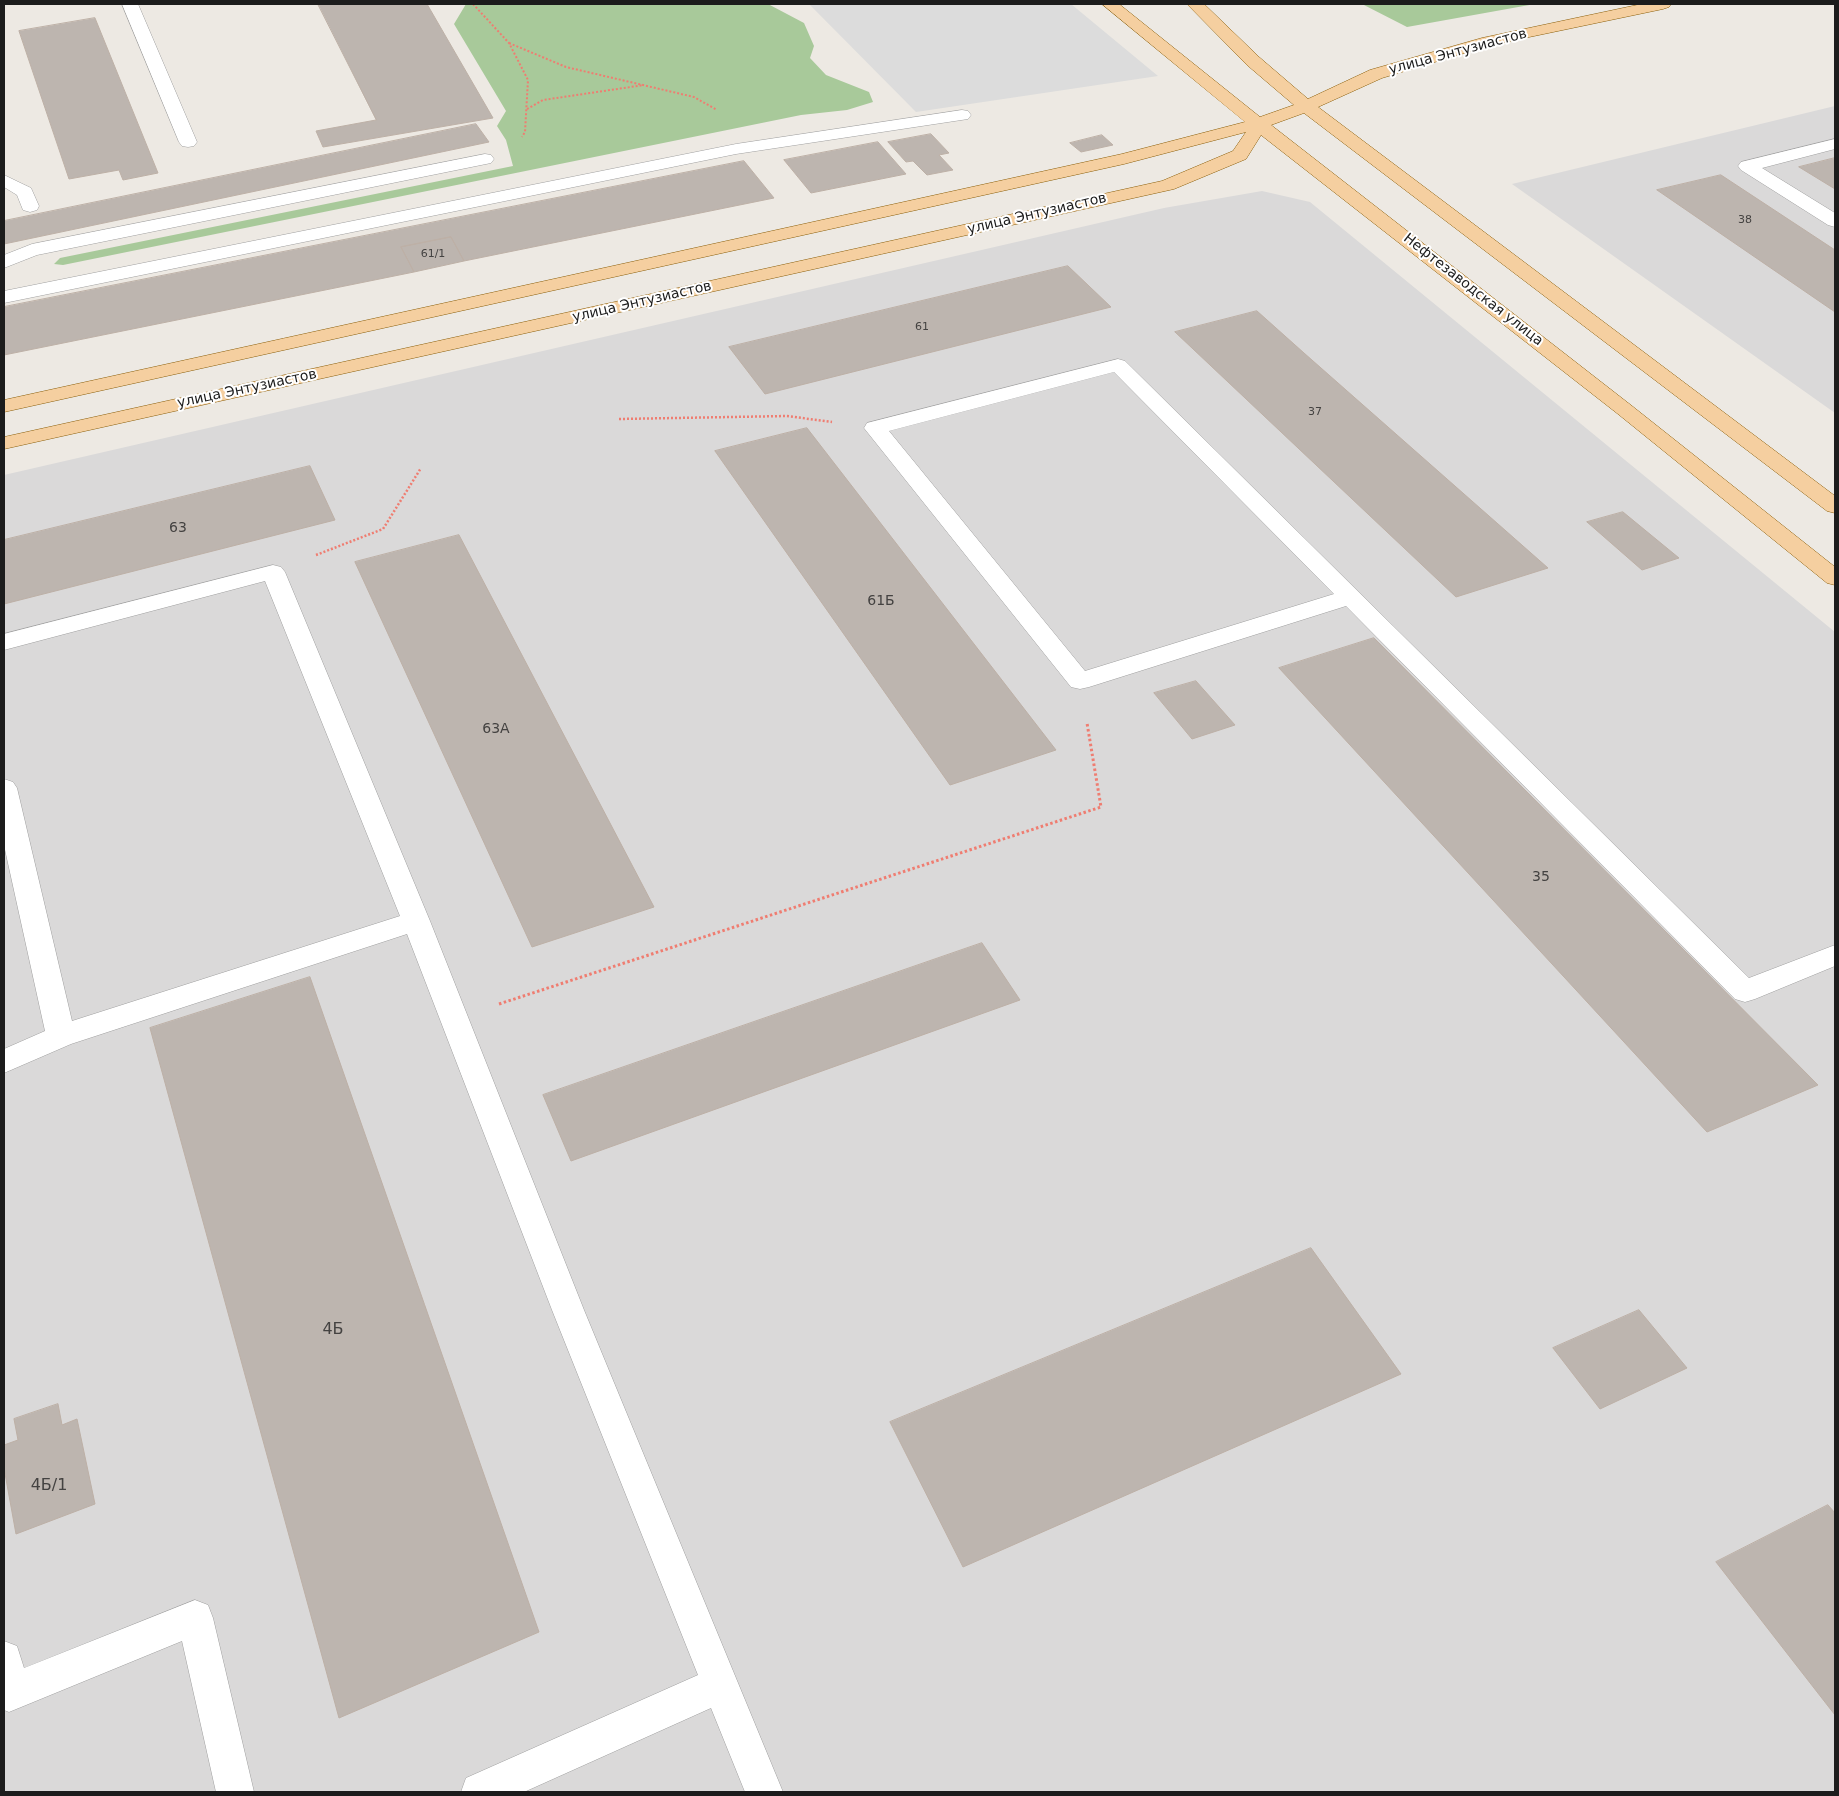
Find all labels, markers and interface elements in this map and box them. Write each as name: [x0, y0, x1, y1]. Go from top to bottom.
street label: улица Энтузиастов: [1387, 26, 1529, 78]
street label: улица Энтузиастов: [966, 190, 1108, 238]
house number: 38: [1738, 213, 1752, 227]
street label: Нефтезаводская улица: [1400, 230, 1546, 350]
house number: 61/1: [421, 247, 445, 261]
street label: улица Энтузиастов: [571, 278, 713, 326]
house number: 61: [915, 320, 929, 334]
street label: улица Энтузиастов: [176, 366, 318, 412]
house number: 37: [1308, 405, 1322, 419]
house number: 63: [169, 520, 187, 536]
house number: 61Б: [867, 593, 895, 609]
house number: 63А: [482, 721, 510, 737]
house number: 35: [1532, 869, 1550, 885]
house number: 4Б: [322, 1320, 344, 1340]
house number: 4Б/1: [31, 1476, 67, 1496]

